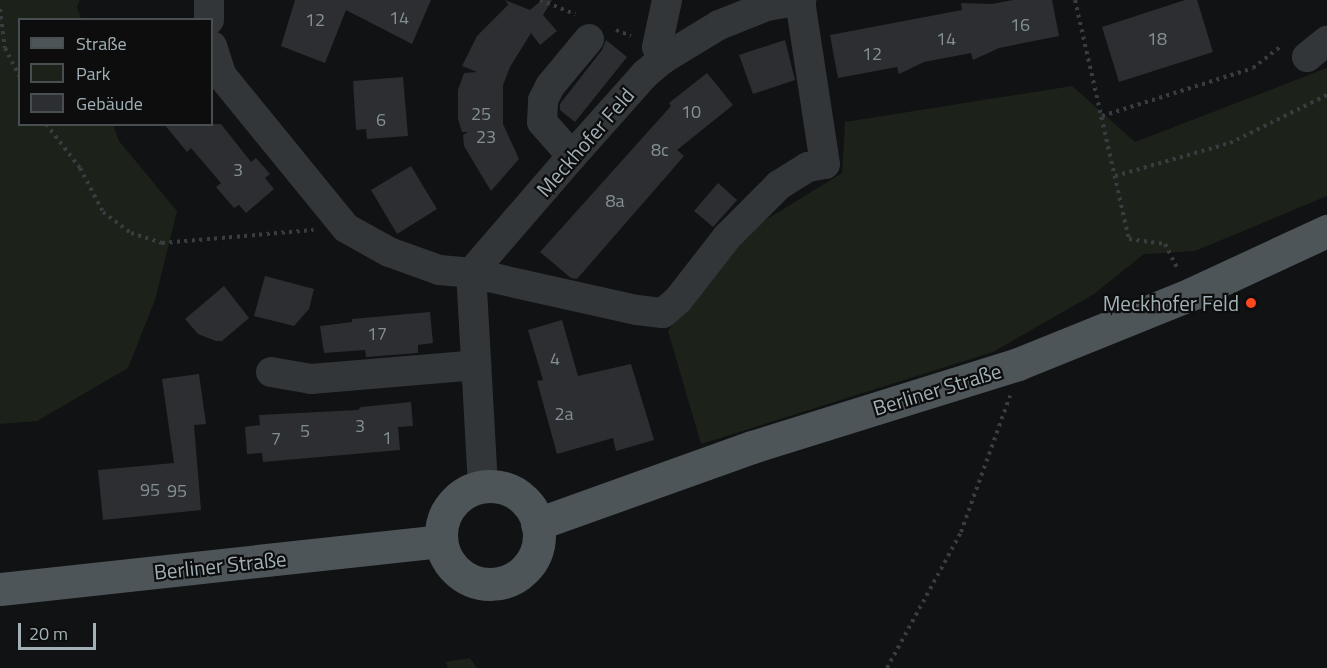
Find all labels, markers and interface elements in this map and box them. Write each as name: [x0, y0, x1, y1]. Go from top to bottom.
house number: 14: [389, 7, 409, 29]
house number: 12: [305, 9, 325, 31]
house number: 16: [1010, 14, 1030, 36]
legend: [18, 18, 213, 126]
house number: 14: [936, 28, 956, 50]
house number: 18: [1147, 28, 1167, 50]
text: Straße: [76, 30, 127, 57]
house number: 12: [862, 43, 882, 65]
text: Park: [76, 60, 110, 87]
street label: Meckhofer Feld: [531, 82, 639, 202]
text: Gebäude: [76, 90, 143, 117]
house number: 10: [681, 101, 701, 123]
house number: 25: [471, 103, 491, 125]
house number: 6: [376, 109, 386, 131]
house number: 23: [476, 126, 496, 148]
house number: 8c: [651, 139, 669, 161]
house number: 3: [233, 159, 243, 181]
house number: 8a: [605, 190, 625, 212]
place label: Meckhofer Feld: [1103, 290, 1239, 316]
marker: Meckhofer Feld: [1244, 296, 1258, 310]
house number: 17: [367, 323, 387, 345]
house number: 4: [550, 348, 560, 370]
street label: Berliner Straße: [870, 358, 1004, 420]
house number: 2a: [554, 403, 574, 425]
house number: 3: [355, 415, 365, 437]
house number: 5: [300, 420, 310, 442]
house number: 1: [382, 427, 392, 449]
house number: 7: [271, 428, 281, 450]
house number: 95: [140, 479, 160, 501]
house number: 95: [167, 480, 187, 502]
street label: Berliner Straße: [153, 546, 287, 584]
scale bar: [21, 611, 99, 649]
text: 20 m: [29, 620, 68, 647]

